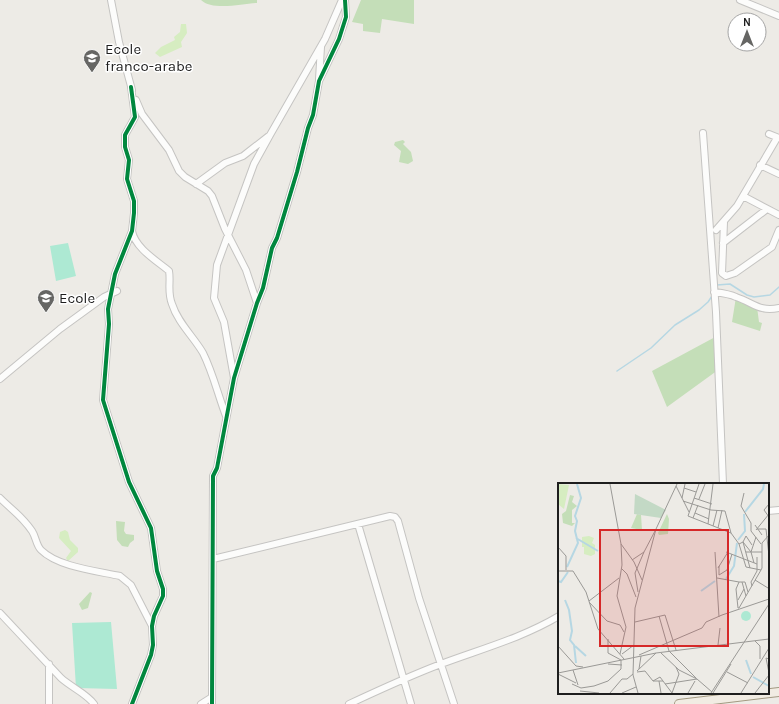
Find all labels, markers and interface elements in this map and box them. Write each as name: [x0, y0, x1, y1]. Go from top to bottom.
north arrow: [727, 12, 767, 52]
text: N: [743, 16, 751, 29]
place label: Ecole franco-arabe: [105, 40, 193, 75]
school or university icon: Ecole franco-arabe: [82, 48, 102, 73]
school or university icon: Ecole: [36, 288, 56, 313]
place label: Ecole: [59, 289, 95, 307]
inset map: [558, 483, 769, 694]

